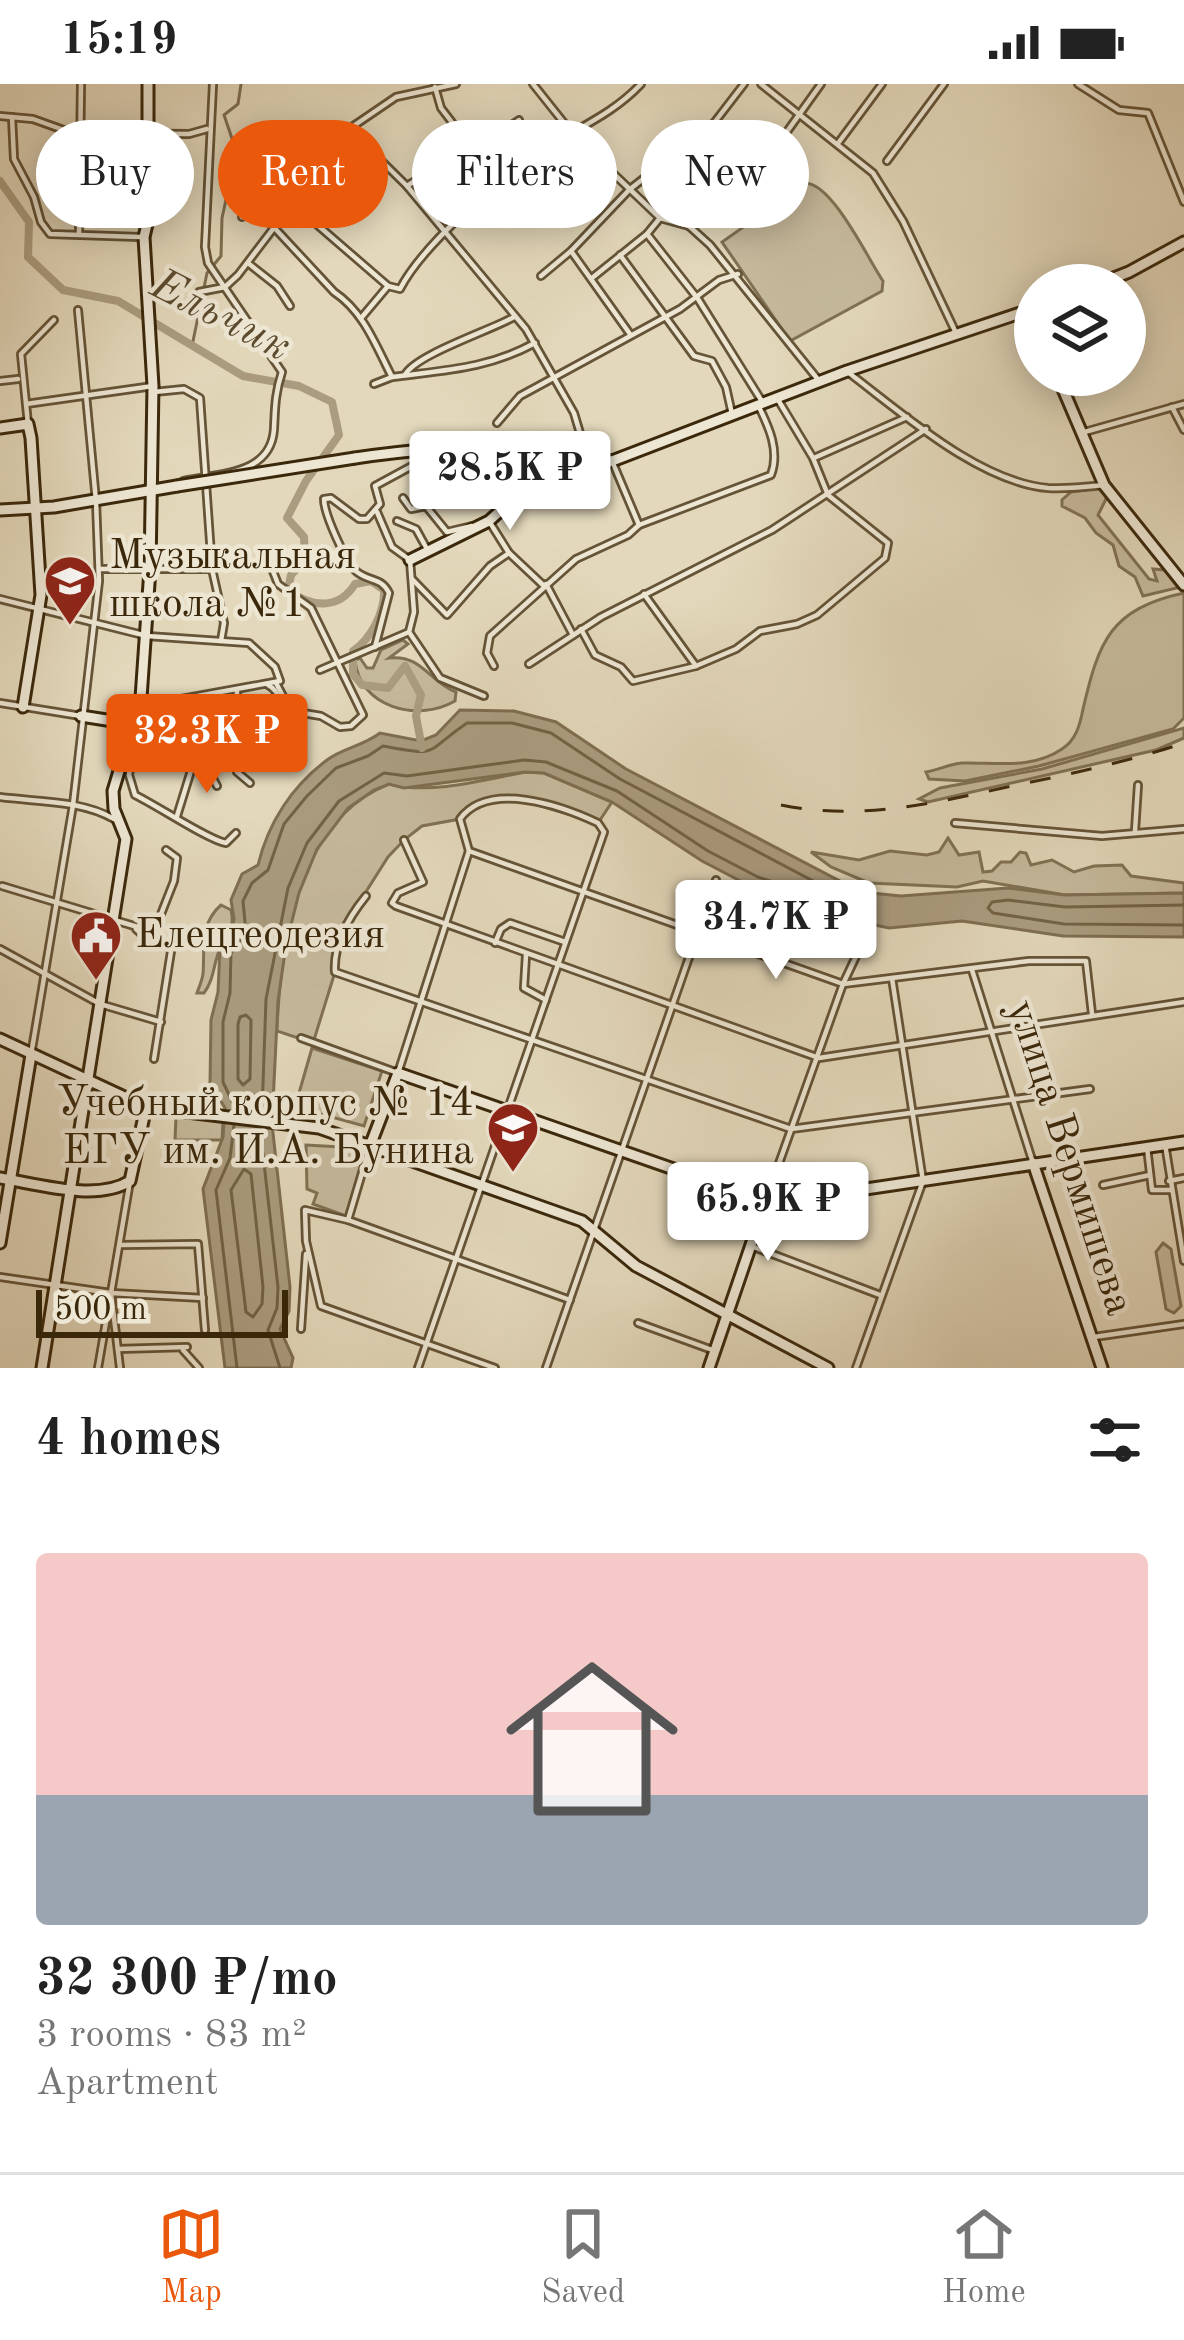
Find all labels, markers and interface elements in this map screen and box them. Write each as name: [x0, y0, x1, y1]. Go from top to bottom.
text: 15:19: [60, 19, 177, 64]
chip: Buy: [36, 120, 194, 228]
chip: Rent: [218, 120, 388, 228]
chip: Filters: [412, 120, 617, 228]
chip: New: [641, 120, 809, 228]
water label: Ельчик: [142, 262, 297, 371]
map controls: [1014, 264, 1146, 396]
button: layers: [1014, 264, 1146, 396]
pin: 28.5K ₽: [399, 431, 621, 533]
text: 28.5K ₽: [436, 450, 584, 489]
place label: Музыкальная школа №1: [109, 536, 356, 626]
school or university icon: Музыкальная школа №1: [42, 553, 98, 627]
pin: 32.3K ₽: [96, 694, 318, 796]
text: 32.3K ₽: [133, 713, 281, 752]
pin: 34.7K ₽: [665, 880, 887, 982]
text: 34.7K ₽: [702, 899, 850, 938]
public building icon: Елецгеодезия: [68, 908, 124, 982]
place label: Елецгеодезия: [135, 915, 385, 957]
street label: улица Вермишева: [998, 995, 1140, 1321]
place label: Учебный корпус № 14 ЕГУ им. И.А. Бунина: [57, 1083, 474, 1173]
school or university icon: Учебный корпус № 14 ЕГУ им. И.А. Бунина: [485, 1100, 541, 1174]
pin: 65.9K ₽: [657, 1162, 879, 1264]
text: 65.9K ₽: [694, 1181, 842, 1220]
scale bar: [36, 1284, 288, 1337]
text: 500 m: [54, 1294, 147, 1327]
icon: filters: [1082, 1407, 1148, 1473]
text: 4 homes: [36, 1415, 221, 1466]
icon: home: [484, 1631, 700, 1847]
text: 32 300 ₽/mo: [36, 1955, 338, 2006]
text: 3 rooms · 83 m²: [36, 2016, 307, 2055]
text: Apartment: [36, 2064, 219, 2103]
tab: Map: [158, 2201, 224, 2314]
tab: Saved: [541, 2201, 625, 2314]
tab: Home: [942, 2201, 1026, 2314]

